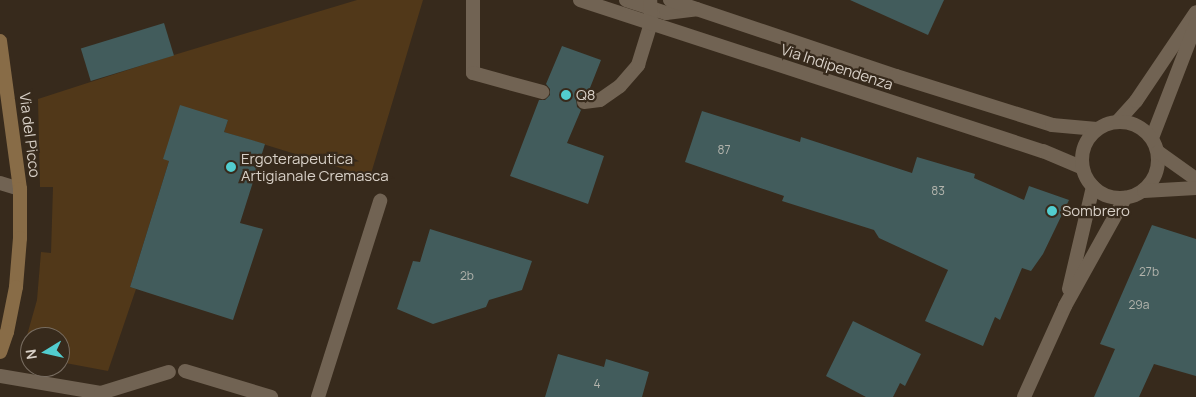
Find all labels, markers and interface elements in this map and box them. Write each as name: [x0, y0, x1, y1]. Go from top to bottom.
street label: Via Indipendenza: [779, 40, 895, 94]
place label: Q8: [576, 86, 596, 104]
marker: Q8: [560, 89, 572, 101]
street label: Via del Picco: [16, 92, 44, 178]
house number: 87: [718, 143, 730, 157]
place label: Ergoterapeutica Artigianale Cremasca: [241, 149, 389, 184]
marker: Ergoterapeutica Artigianale Cremasca: [225, 161, 237, 173]
house number: 83: [931, 184, 945, 198]
place label: Sombrero: [1062, 202, 1130, 220]
marker: Sombrero: [1046, 205, 1058, 217]
house number: 27b: [1139, 265, 1159, 279]
house number: 2b: [460, 269, 474, 283]
house number: 29a: [1129, 298, 1149, 312]
north arrow: [20, 327, 70, 377]
text: N: [21, 348, 41, 361]
house number: 4: [593, 377, 601, 391]

